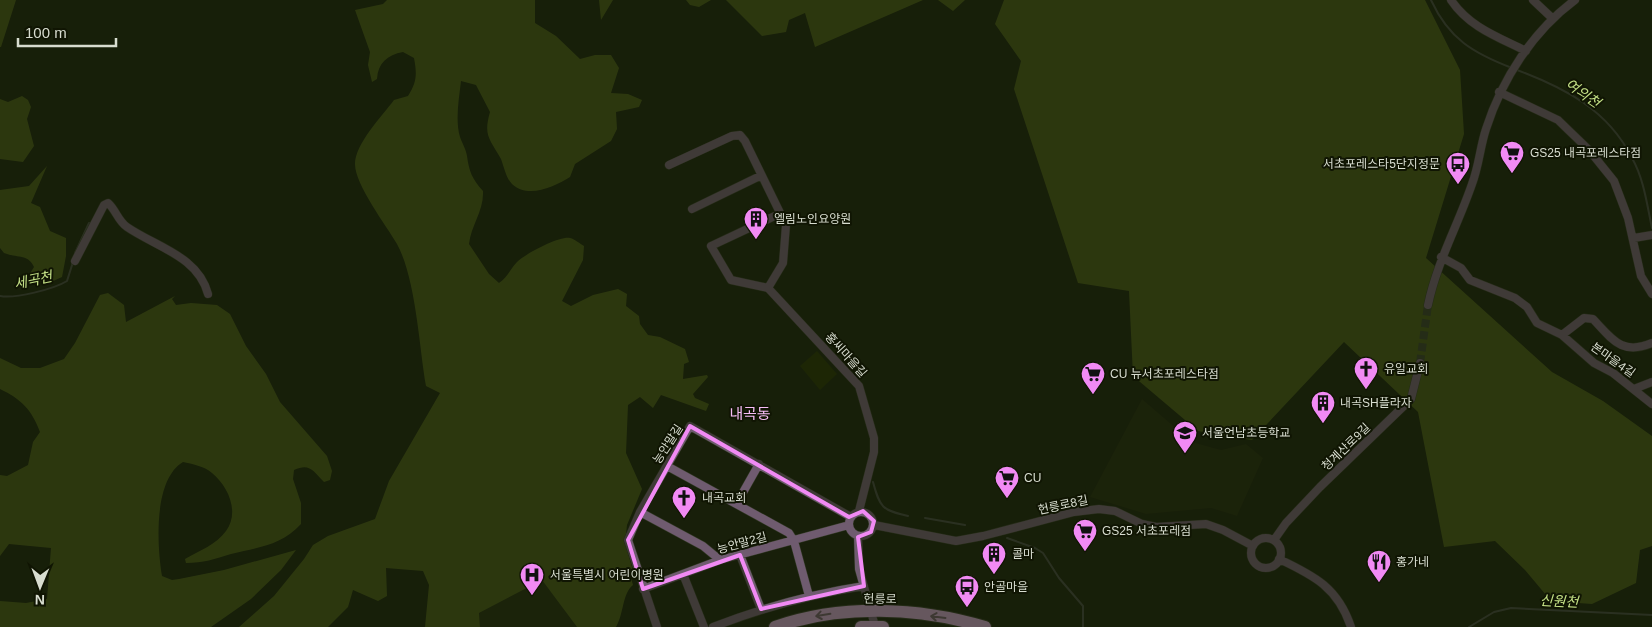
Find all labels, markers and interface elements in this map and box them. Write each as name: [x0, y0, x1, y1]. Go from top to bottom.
scale bar: [18, 15, 115, 47]
text: 100 m: [25, 24, 67, 41]
water label: 여의천: [1563, 75, 1604, 111]
supermarket icon: GS25 내곡포레스타점: [1499, 140, 1525, 174]
place label: GS25 내곡포레스타점: [1530, 146, 1641, 160]
bus stop icon: 서초포레스타5단지정문: [1445, 151, 1471, 185]
place label: 서초포레스타5단지정문: [1323, 157, 1440, 171]
building icon: 엘림노인요양원: [743, 206, 769, 240]
place label: 엘림노인요양원: [774, 212, 851, 226]
water label: 세곡천: [12, 268, 55, 292]
street label: 홍씨마을길: [822, 330, 870, 380]
street label: 본마을4길: [1588, 340, 1638, 380]
church icon: 유일교회: [1353, 356, 1379, 390]
supermarket icon: CU 뉴서초포레스타점: [1080, 361, 1106, 395]
place label: 유일교회: [1384, 362, 1428, 376]
place label: CU 뉴서초포레스타점: [1110, 367, 1219, 381]
building icon: 내곡SH플라자: [1310, 390, 1336, 424]
place label: 내곡SH플라자: [1340, 396, 1412, 410]
district label: 내곡동: [729, 405, 771, 422]
school or university icon: 서울언남초등학교: [1172, 420, 1198, 454]
street label: 청계산로9길: [1319, 420, 1373, 474]
street label: 능안말길: [650, 422, 686, 466]
place label: 서울언남초등학교: [1202, 426, 1290, 440]
supermarket icon: CU: [994, 465, 1020, 499]
place label: CU: [1024, 471, 1041, 485]
church icon: 내곡교회: [671, 485, 697, 519]
place label: 내곡교회: [702, 491, 746, 505]
street label: 헌릉로8길: [1037, 493, 1089, 517]
supermarket icon: GS25 서초포레점: [1072, 518, 1098, 552]
place label: GS25 서초포레점: [1102, 524, 1191, 538]
street label: 능안말2길: [716, 530, 768, 556]
building icon: 콜마: [981, 541, 1007, 575]
place label: 콜마: [1012, 547, 1034, 561]
restaurant icon: 홍가네: [1366, 549, 1392, 583]
place label: 홍가네: [1396, 555, 1429, 569]
north arrow: [15, 562, 65, 612]
hospital icon: 서울특별시 어린이병원: [519, 562, 545, 596]
place label: 서울특별시 어린이병원: [550, 568, 664, 582]
bus stop icon: 안골마을: [954, 574, 980, 608]
place label: 안골마을: [984, 580, 1028, 594]
text: N: [35, 592, 45, 608]
street label: 헌릉로: [863, 592, 897, 606]
water label: 신원천: [1539, 592, 1580, 610]
one-way arrow: [815, 610, 831, 620]
one-way arrow: [930, 611, 946, 621]

